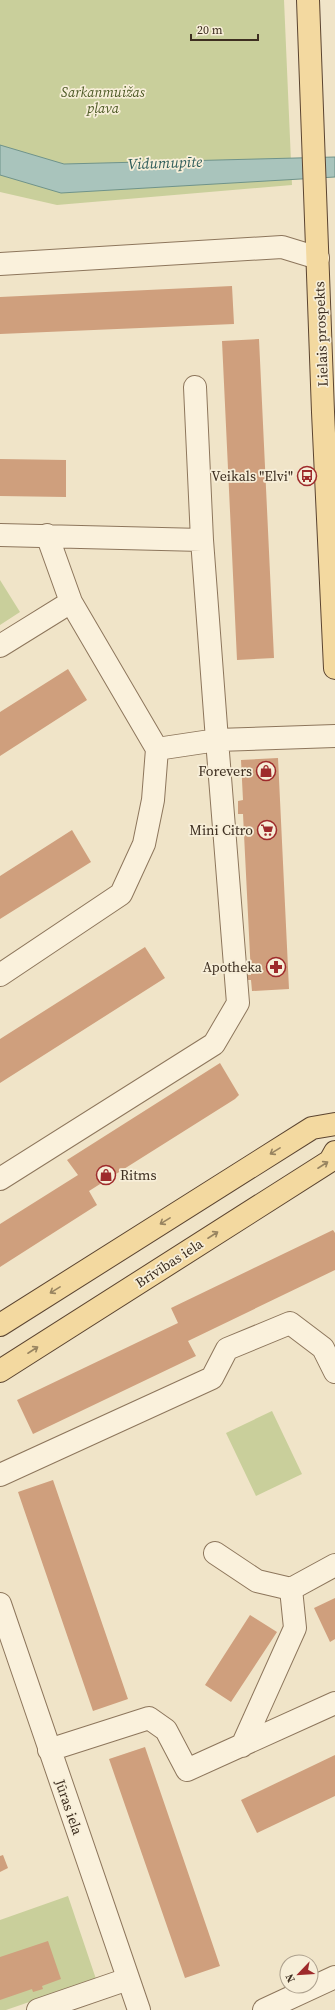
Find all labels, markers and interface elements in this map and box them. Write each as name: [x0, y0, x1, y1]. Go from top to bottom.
scale bar: [191, 16, 258, 42]
text: 20 m: [197, 22, 223, 38]
park label: Sarkanmuižas pļava: [61, 82, 146, 118]
water label: Vidumupīte: [128, 151, 202, 174]
street label: Lielais prospekts: [309, 281, 333, 387]
bus stop icon: Veikals "Elvi": [296, 465, 318, 487]
place label: Veikals "Elvi": [211, 466, 293, 486]
shop icon: Forevers: [255, 760, 277, 782]
place label: Forevers: [198, 761, 252, 781]
supermarket icon: Mini Citro: [256, 819, 278, 841]
place label: Mini Citro: [189, 820, 253, 840]
pharmacy icon: Apotheka: [265, 956, 287, 978]
place label: Apotheka: [203, 957, 263, 977]
one-way arrow: [270, 1147, 281, 1155]
one-way arrow: [317, 1161, 328, 1169]
shop icon: Ritms: [95, 1164, 117, 1186]
place label: Ritms: [120, 1165, 157, 1185]
one-way arrow: [160, 1217, 171, 1225]
one-way arrow: [207, 1230, 219, 1238]
street label: Brīvības iela: [131, 1233, 207, 1292]
one-way arrow: [50, 1286, 61, 1295]
one-way arrow: [27, 1345, 39, 1353]
street label: Jūras iela: [50, 1776, 88, 1838]
north arrow: [279, 1954, 319, 1994]
text: N: [282, 1971, 299, 1985]

